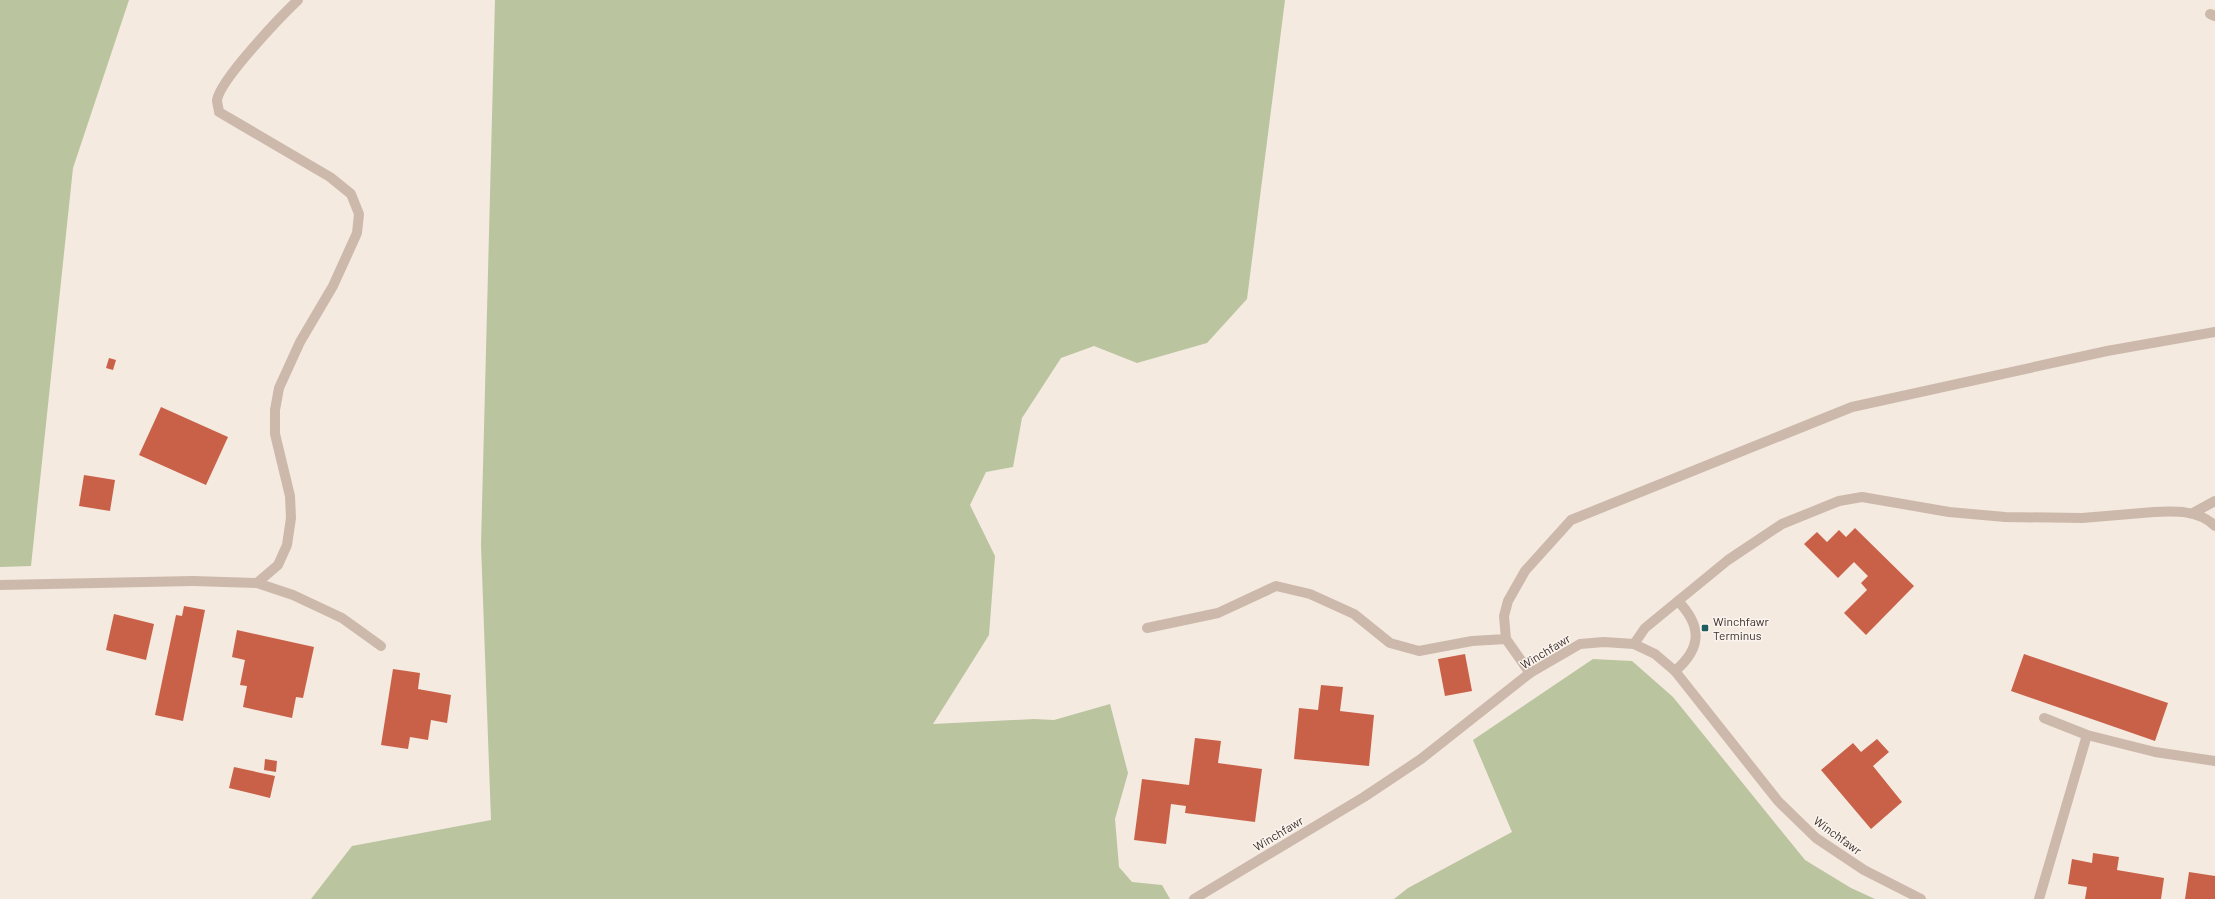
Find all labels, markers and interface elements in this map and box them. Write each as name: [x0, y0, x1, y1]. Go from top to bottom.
place label: Winchfawr Terminus: [1713, 614, 1769, 642]
marker: Winchfawr Terminus: [1700, 623, 1710, 633]
street label: Winchfawr: [1517, 630, 1573, 671]
street label: Winchfawr: [1250, 812, 1306, 853]
street label: Winchfawr: [1811, 813, 1865, 857]

